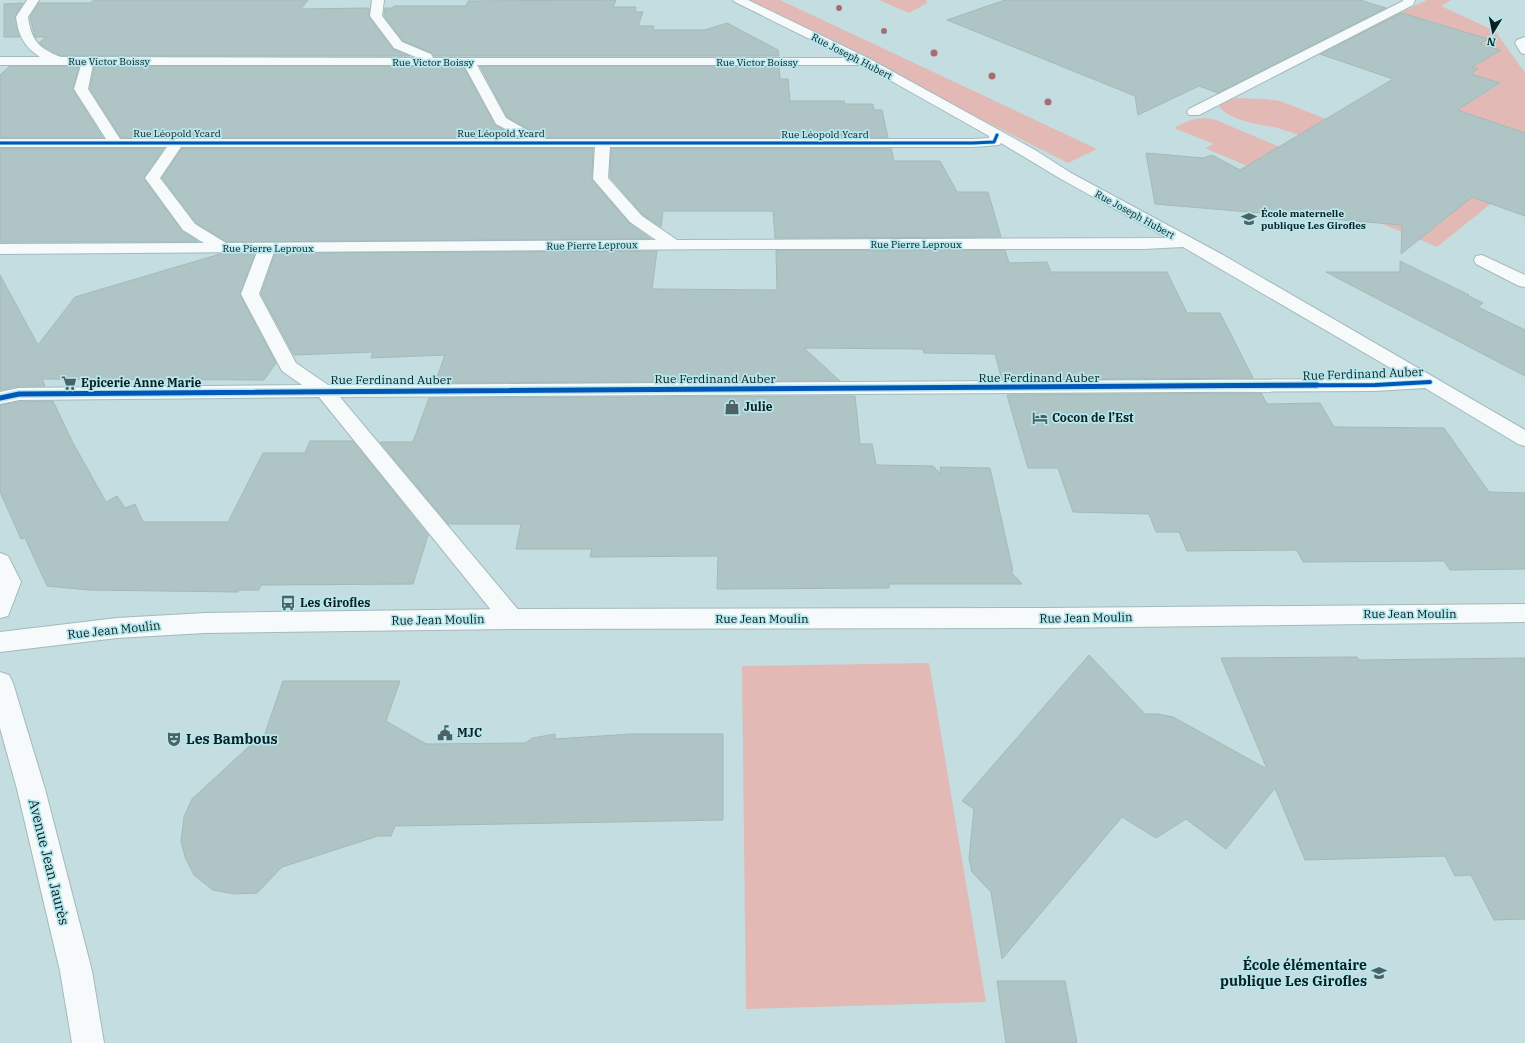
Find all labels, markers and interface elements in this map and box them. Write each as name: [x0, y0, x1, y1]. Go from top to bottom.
north arrow: [1473, 12, 1513, 52]
street label: Rue Joseph Hubert: [809, 30, 895, 83]
text: N: [1485, 34, 1497, 49]
street label: Rue Victor Boissy: [68, 55, 150, 68]
street label: Rue Victor Boissy: [392, 56, 474, 69]
street label: Rue Victor Boissy: [716, 56, 798, 69]
street label: Rue Léopold Ycard: [133, 127, 221, 140]
street label: Rue Léopold Ycard: [457, 127, 545, 140]
street label: Rue Léopold Ycard: [781, 128, 869, 141]
street label: Rue Joseph Hubert: [1093, 187, 1177, 242]
place label: École maternelle publique Les Girofles: [1261, 207, 1366, 232]
school or university icon: École maternelle publique Les Girofles: [1240, 210, 1258, 228]
street label: Rue Pierre Leproux: [546, 238, 638, 253]
street label: Rue Pierre Leproux: [870, 238, 962, 251]
street label: Rue Pierre Leproux: [222, 242, 314, 255]
street label: Rue Ferdinand Auber: [1302, 364, 1424, 383]
street label: Rue Ferdinand Auber: [979, 370, 1100, 385]
street label: Rue Ferdinand Auber: [655, 371, 776, 386]
street label: Rue Ferdinand Auber: [331, 372, 452, 387]
supermarket icon: Epicerie Anne Marie: [60, 374, 78, 392]
place label: Epicerie Anne Marie: [81, 375, 202, 390]
shop icon: Julie: [723, 398, 741, 416]
place label: Julie: [744, 399, 773, 414]
hotel icon: Cocon de l’Est: [1031, 409, 1049, 427]
place label: Cocon de l’Est: [1052, 410, 1134, 425]
bus stop icon: Les Girofles: [279, 594, 297, 612]
place label: Les Girofles: [300, 595, 370, 610]
street label: Rue Jean Moulin: [1363, 606, 1457, 621]
street label: Rue Jean Moulin: [1039, 609, 1133, 626]
street label: Rue Jean Moulin: [391, 611, 485, 628]
street label: Rue Jean Moulin: [715, 611, 809, 626]
street label: Rue Jean Moulin: [67, 617, 161, 642]
public building icon: MJC: [436, 724, 454, 742]
place label: MJC: [457, 725, 482, 740]
theatre icon: Les Bambous: [165, 730, 183, 748]
place label: Les Bambous: [186, 730, 278, 748]
street label: Avenue Jean Jaurès: [25, 797, 73, 927]
place label: École élémentaire publique Les Girofles: [1220, 955, 1367, 990]
school or university icon: École élémentaire publique Les Girofles: [1370, 964, 1388, 982]

